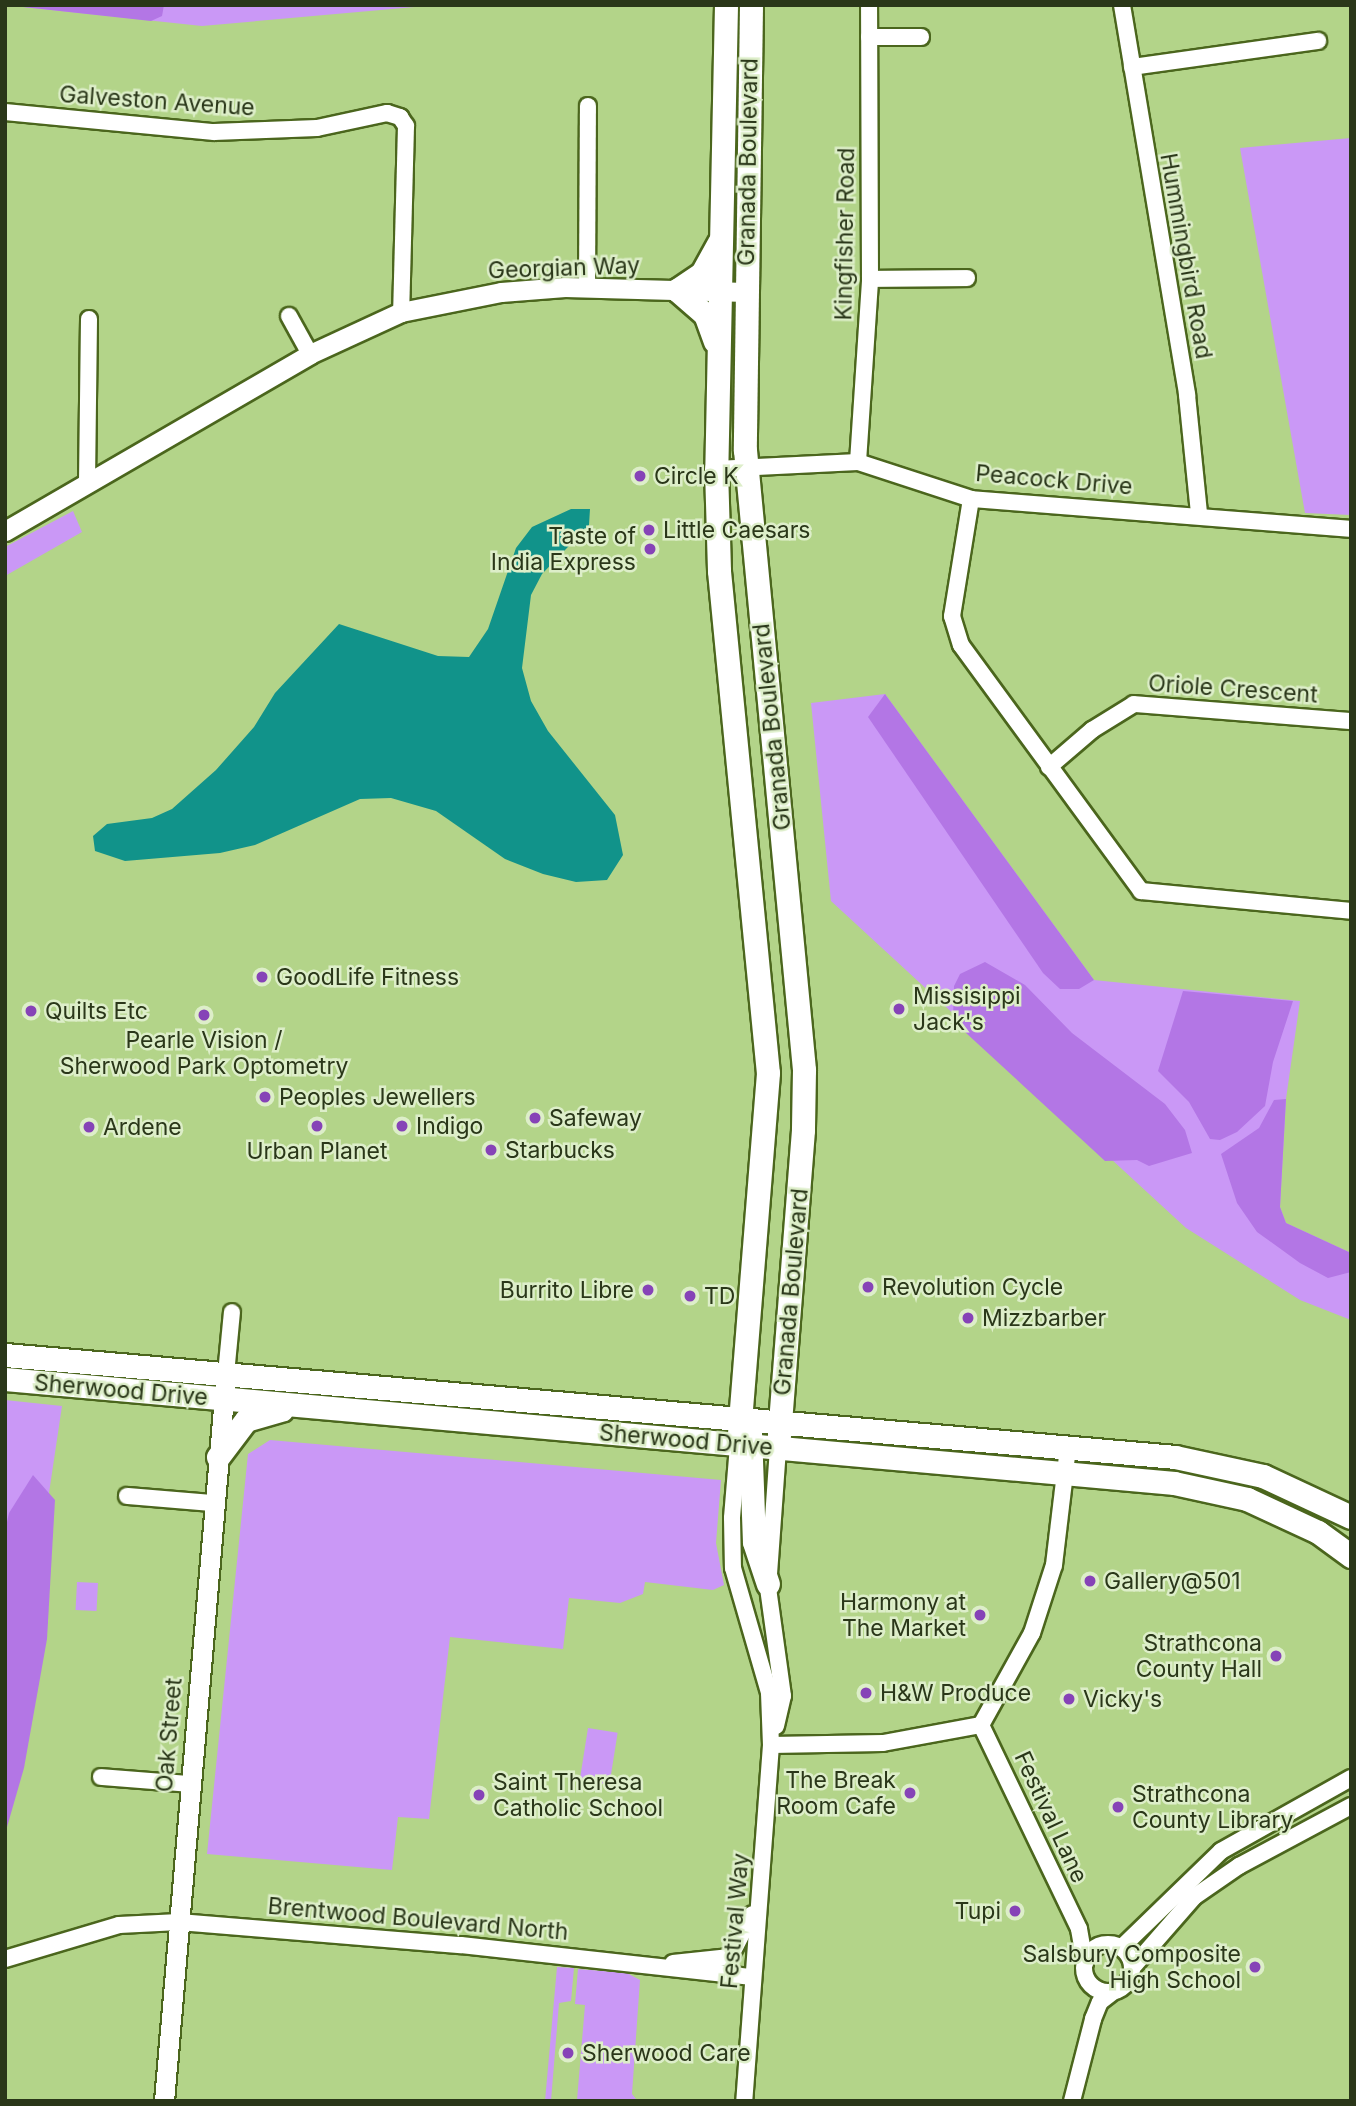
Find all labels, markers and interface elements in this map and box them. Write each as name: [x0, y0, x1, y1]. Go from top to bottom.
street label: Granada Boulevard: [732, 58, 764, 266]
street label: Galveston Avenue: [58, 80, 256, 122]
street label: Kingfisher Road: [830, 147, 860, 321]
street label: Hummingbird Road: [1154, 151, 1218, 361]
street label: Georgian Way: [487, 252, 641, 284]
street label: Peacock Drive: [974, 459, 1134, 501]
place label: Circle K: [654, 462, 739, 490]
marker: Circle K: [632, 468, 648, 484]
place label: Little Caesars: [663, 516, 810, 544]
place label: Taste of India Express: [491, 522, 636, 576]
marker: Little Caesars: [641, 522, 657, 538]
marker: Taste of India Express: [642, 541, 658, 557]
street label: Granada Boulevard: [747, 622, 797, 832]
street label: Oriole Crescent: [1147, 669, 1319, 709]
place label: GoodLife Fitness: [276, 963, 459, 991]
marker: GoodLife Fitness: [254, 969, 270, 985]
place label: Missisippi Jack's: [913, 982, 1021, 1036]
place label: Quilts Etc: [45, 997, 148, 1025]
marker: Missisippi Jack's: [891, 1001, 907, 1017]
marker: Quilts Etc: [23, 1003, 39, 1019]
marker: Pearle Vision / Sherwood Park Optometry: [196, 1007, 212, 1023]
place label: Pearle Vision / Sherwood Park Optometry: [60, 1026, 348, 1080]
place label: Peoples Jewellers: [279, 1083, 476, 1111]
marker: Peoples Jewellers: [257, 1089, 273, 1105]
place label: Safeway: [549, 1104, 642, 1132]
marker: Safeway: [527, 1110, 543, 1126]
place label: Indigo: [416, 1112, 483, 1140]
place label: Ardene: [103, 1113, 182, 1141]
marker: Urban Planet: [309, 1118, 325, 1134]
marker: Indigo: [394, 1118, 410, 1134]
marker: Ardene: [81, 1119, 97, 1135]
place label: Starbucks: [505, 1136, 615, 1164]
place label: Urban Planet: [246, 1137, 388, 1165]
marker: Starbucks: [483, 1142, 499, 1158]
street label: Granada Boulevard: [768, 1187, 814, 1397]
place label: Revolution Cycle: [882, 1273, 1063, 1301]
place label: Burrito Libre: [500, 1276, 634, 1304]
marker: Revolution Cycle: [860, 1279, 876, 1295]
marker: Burrito Libre: [640, 1282, 656, 1298]
place label: TD: [704, 1282, 735, 1310]
marker: TD: [682, 1288, 698, 1304]
place label: Mizzbarber: [982, 1304, 1106, 1332]
marker: Mizzbarber: [960, 1310, 976, 1326]
street label: Sherwood Drive: [33, 1369, 209, 1411]
street label: Sherwood Drive: [598, 1419, 774, 1461]
place label: Gallery@501: [1104, 1567, 1241, 1595]
marker: Gallery@501: [1082, 1573, 1098, 1589]
place label: Harmony at The Market: [840, 1588, 966, 1642]
marker: Harmony at The Market: [972, 1607, 988, 1623]
place label: Strathcona County Hall: [1136, 1629, 1262, 1683]
marker: Strathcona County Hall: [1268, 1648, 1284, 1664]
street label: Oak Street: [150, 1677, 188, 1793]
place label: H&W Produce: [880, 1679, 1031, 1707]
marker: H&W Produce: [858, 1685, 874, 1701]
place label: Vicky's: [1083, 1685, 1162, 1713]
marker: Vicky's: [1061, 1691, 1077, 1707]
street label: Festival Lane: [1008, 1747, 1094, 1887]
place label: The Break Room Cafe: [776, 1766, 896, 1820]
place label: Saint Theresa Catholic School: [493, 1768, 663, 1822]
place label: Strathcona County Library: [1132, 1780, 1293, 1834]
marker: The Break Room Cafe: [902, 1785, 918, 1801]
marker: Saint Theresa Catholic School: [471, 1787, 487, 1803]
marker: Strathcona County Library: [1110, 1799, 1126, 1815]
street label: Festival Way: [715, 1852, 755, 1990]
street label: Brentwood Boulevard North: [267, 1892, 569, 1946]
place label: Tupi: [955, 1897, 1001, 1925]
marker: Tupi: [1007, 1903, 1023, 1919]
place label: Salsbury Composite High School: [1022, 1940, 1241, 1994]
marker: Salsbury Composite High School: [1247, 1959, 1263, 1975]
place label: Sherwood Care: [582, 2039, 751, 2067]
marker: Sherwood Care: [560, 2045, 576, 2061]

